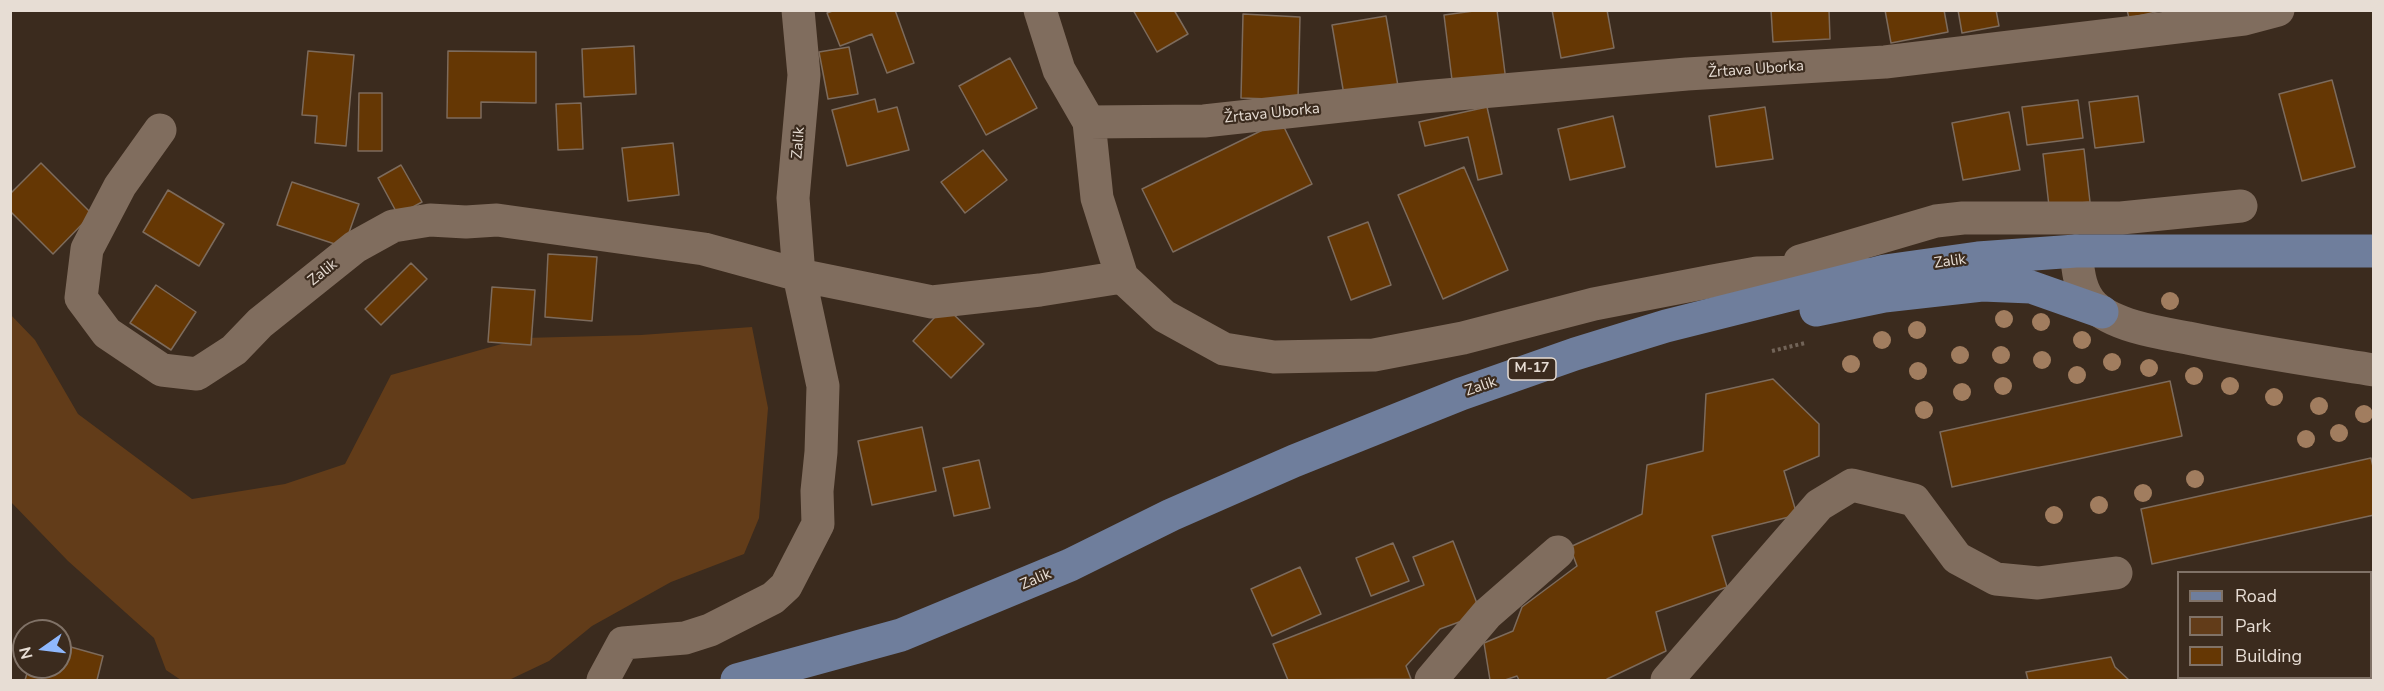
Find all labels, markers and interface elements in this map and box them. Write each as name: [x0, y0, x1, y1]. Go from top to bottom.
street label: Žrtava Uborka: [1708, 58, 1804, 82]
street label: Žrtava Uborka: [1223, 100, 1321, 128]
street label: Zalik: [789, 126, 809, 160]
street label: Zalik: [1933, 251, 1967, 273]
street label: Zalik: [305, 256, 341, 290]
road number: M-17: [1508, 358, 1556, 380]
street label: Zalik: [1463, 373, 1499, 401]
street label: Zalik: [1018, 565, 1054, 595]
legend: [2177, 571, 2372, 679]
text: Road: [2235, 584, 2277, 608]
text: Park: [2235, 614, 2271, 638]
north arrow: [12, 619, 72, 679]
text: N: [14, 644, 39, 661]
text: Building: [2235, 644, 2302, 668]

